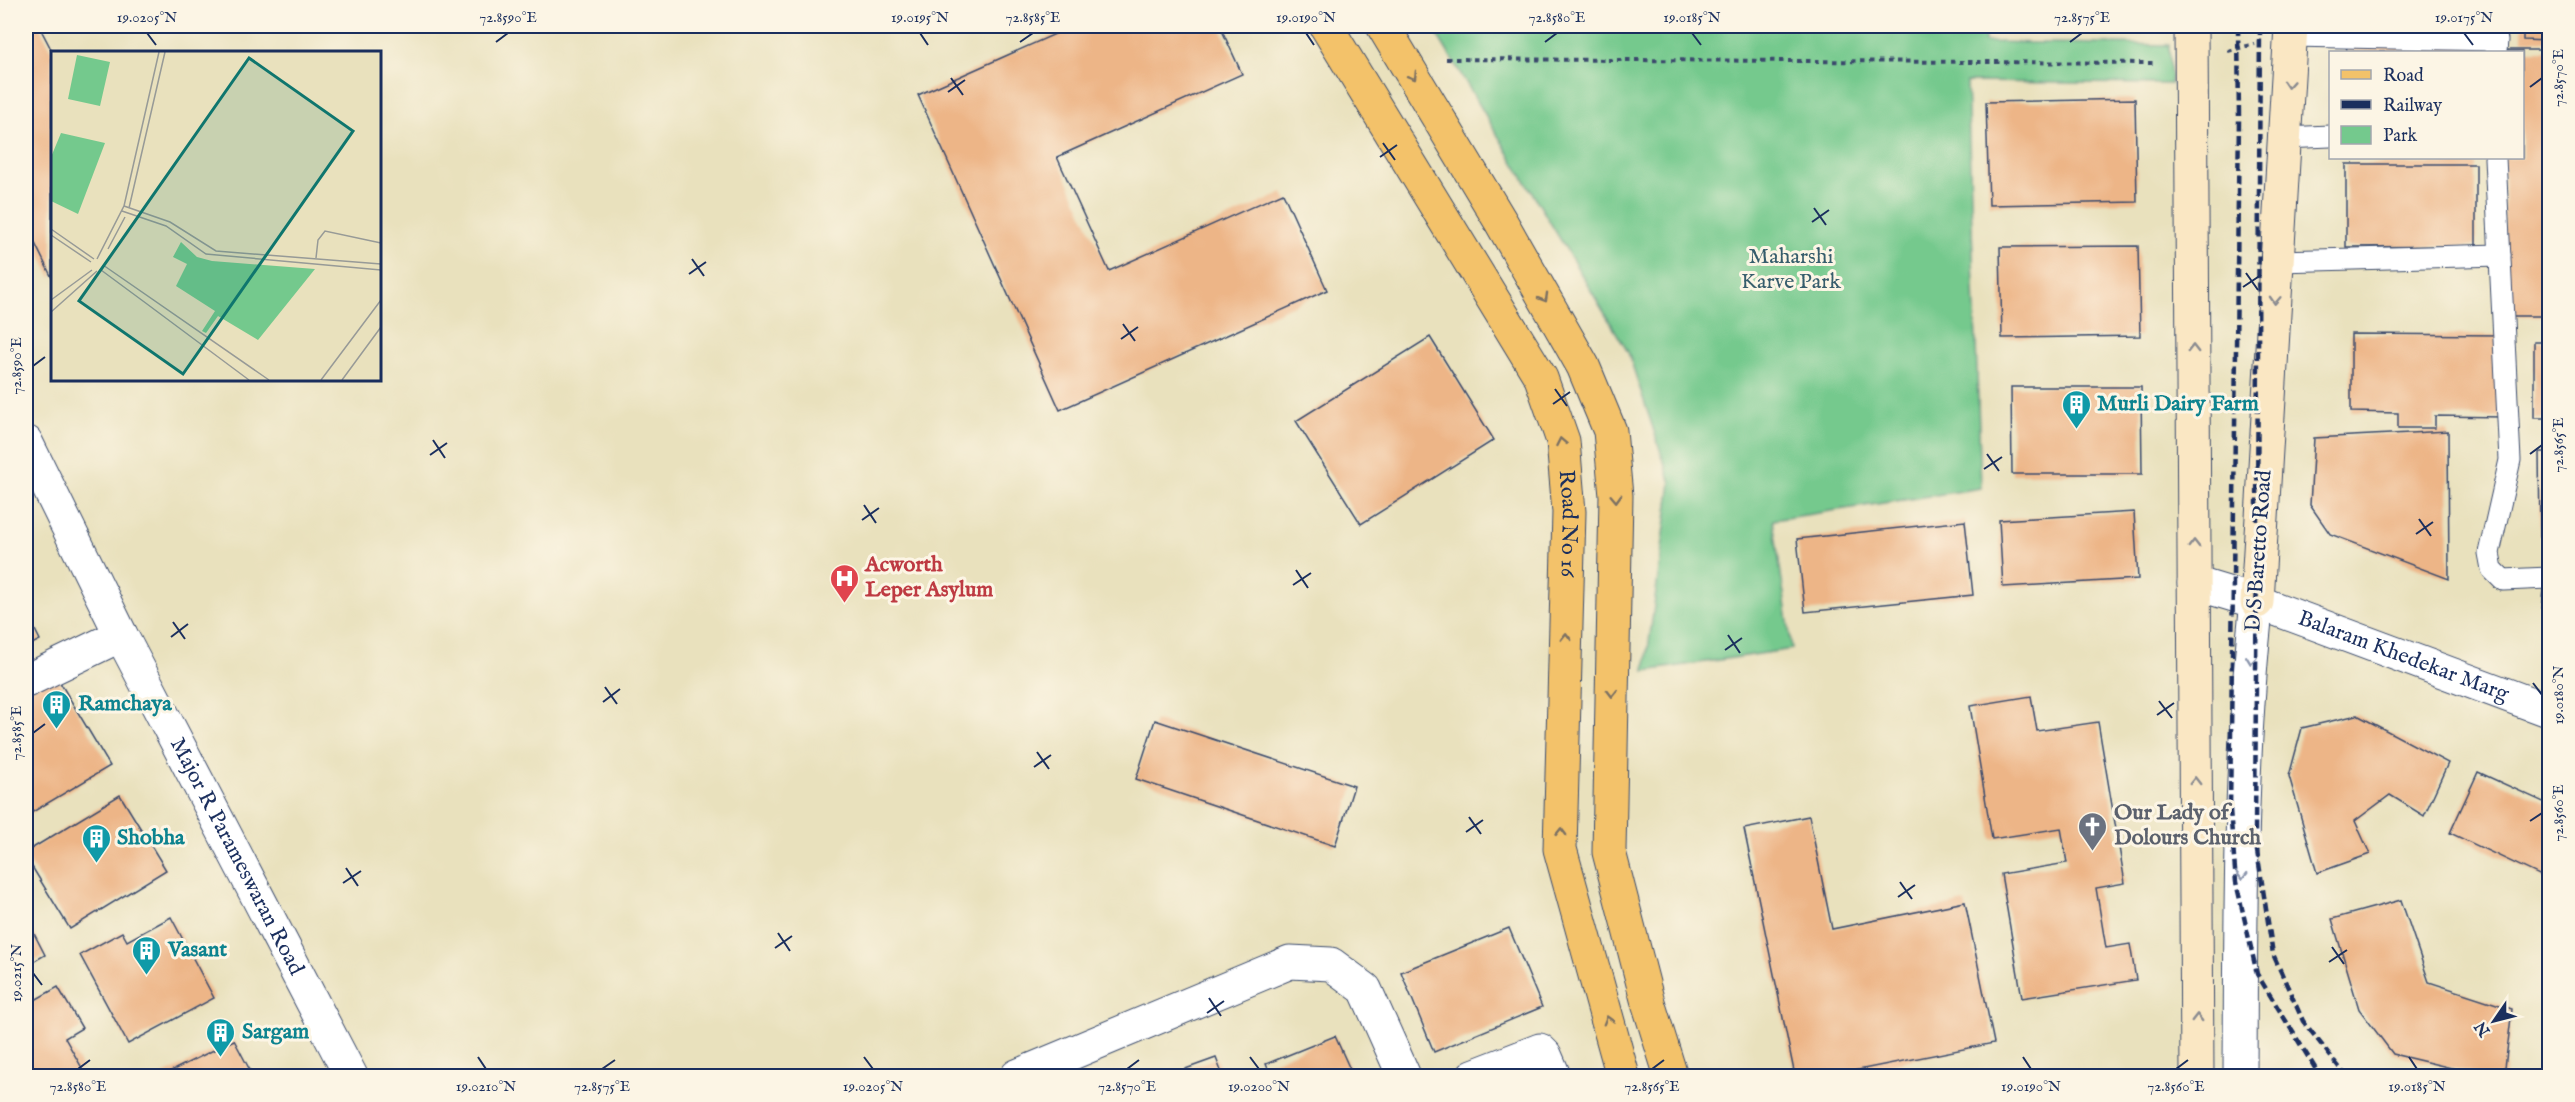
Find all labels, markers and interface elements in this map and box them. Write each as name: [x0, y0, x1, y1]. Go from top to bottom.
text: 19.0205°N: [117, 8, 177, 27]
text: 72.8590°E: [479, 8, 537, 27]
text: 19.0195°N: [891, 8, 949, 27]
text: 72.8585°E: [1005, 8, 1061, 27]
text: 19.0190°N: [1276, 8, 1336, 27]
text: 72.8580°E: [1529, 8, 1585, 27]
text: 19.0185°N: [1663, 8, 1721, 27]
text: 72.8575°E: [2054, 8, 2110, 27]
text: 19.0175°N: [2435, 8, 2493, 27]
text: 72.8570°E: [2549, 49, 2568, 107]
inset map: [51, 51, 381, 381]
legend: [2329, 51, 2524, 159]
text: Road: [2383, 65, 2424, 88]
one-way arrow: [1405, 70, 1417, 80]
one-way arrow: [2282, 79, 2295, 88]
text: Railway: [2383, 95, 2442, 118]
text: Park: [2383, 125, 2418, 148]
park label: Maharshi Karve Park: [1741, 243, 1841, 296]
one-way arrow: [1537, 292, 1548, 302]
one-way arrow: [2269, 295, 2282, 304]
text: 72.8590°E: [7, 337, 26, 395]
one-way arrow: [2187, 345, 2199, 354]
building icon: Murli Dairy Farm: [2060, 388, 2092, 430]
place label: Murli Dairy Farm: [2097, 390, 2259, 418]
text: 72.8565°E: [2549, 417, 2568, 473]
one-way arrow: [1555, 438, 1568, 448]
street label: Road No 16: [1552, 469, 1583, 578]
street label: D S Baretto Road: [2239, 469, 2279, 633]
one-way arrow: [1610, 493, 1622, 502]
one-way arrow: [2188, 540, 2200, 549]
place label: Acworth Leper Asylum: [864, 551, 993, 604]
hospital icon: Acworth Leper Asylum: [828, 562, 860, 604]
street label: Balaram Khedekar Marg: [2294, 604, 2514, 709]
one-way arrow: [1559, 632, 1572, 641]
one-way arrow: [2245, 656, 2257, 665]
text: 19.0180°N: [2549, 665, 2568, 725]
building icon: Ramchaya: [41, 688, 73, 730]
one-way arrow: [1606, 688, 1619, 697]
place label: Ramchaya: [78, 690, 172, 718]
text: 72.8585°E: [7, 705, 26, 761]
street label: Major R Parameswaran Road: [163, 733, 310, 980]
one-way arrow: [2189, 777, 2201, 786]
text: 72.8560°E: [2549, 784, 2568, 842]
place label: Our Lady of Dolours Church: [2114, 799, 2261, 852]
church icon: Our Lady of Dolours Church: [2077, 810, 2109, 852]
building icon: Shobha: [80, 822, 112, 864]
place label: Shobha: [117, 824, 185, 852]
one-way arrow: [1554, 827, 1567, 836]
one-way arrow: [2236, 871, 2248, 880]
building icon: Vasant: [131, 934, 163, 976]
place label: Vasant: [167, 936, 227, 964]
text: 19.0215°N: [7, 944, 26, 1002]
north arrow: [2464, 991, 2524, 1051]
one-way arrow: [2191, 1014, 2203, 1023]
one-way arrow: [1603, 1015, 1615, 1026]
building icon: Sargam: [205, 1016, 237, 1058]
text: N: [2471, 1017, 2496, 1041]
place label: Sargam: [242, 1018, 309, 1046]
text: 72.8580°E: [50, 1077, 106, 1096]
text: 19.0210°N: [456, 1077, 516, 1096]
text: 72.8575°E: [574, 1077, 630, 1096]
text: 19.0205°N: [843, 1077, 903, 1096]
text: 72.8570°E: [1098, 1077, 1156, 1096]
text: 19.0200°N: [1228, 1077, 1290, 1096]
text: 72.8565°E: [1624, 1077, 1680, 1096]
text: 19.0190°N: [2001, 1077, 2061, 1096]
text: 72.8560°E: [2147, 1077, 2205, 1096]
text: 19.0185°N: [2388, 1077, 2446, 1096]

